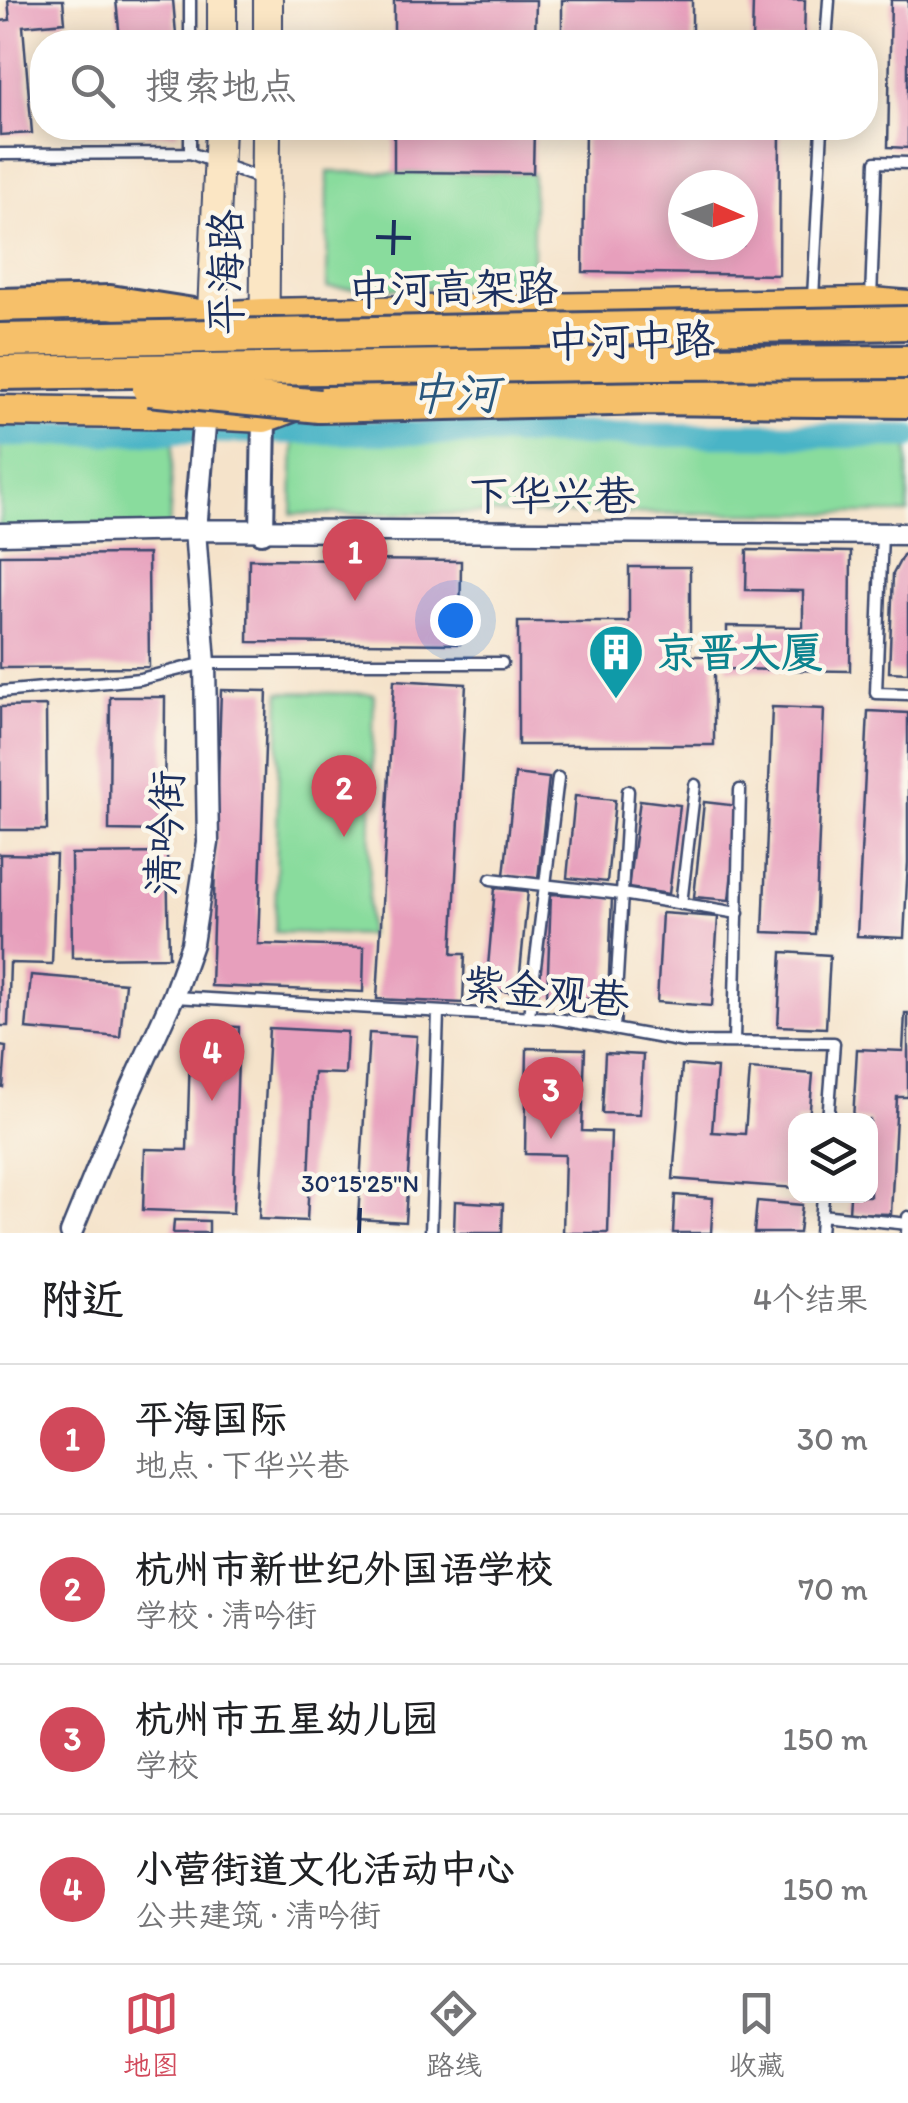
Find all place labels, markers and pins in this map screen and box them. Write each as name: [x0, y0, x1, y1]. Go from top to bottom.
pin: 1: [322, 518, 388, 601]
building icon: 京晋大厦: [586, 622, 646, 701]
place label: 京晋大厦: [655, 627, 823, 678]
pin: 2: [312, 754, 376, 837]
pin: 4: [180, 1018, 244, 1101]
pin: 3: [518, 1056, 584, 1139]

